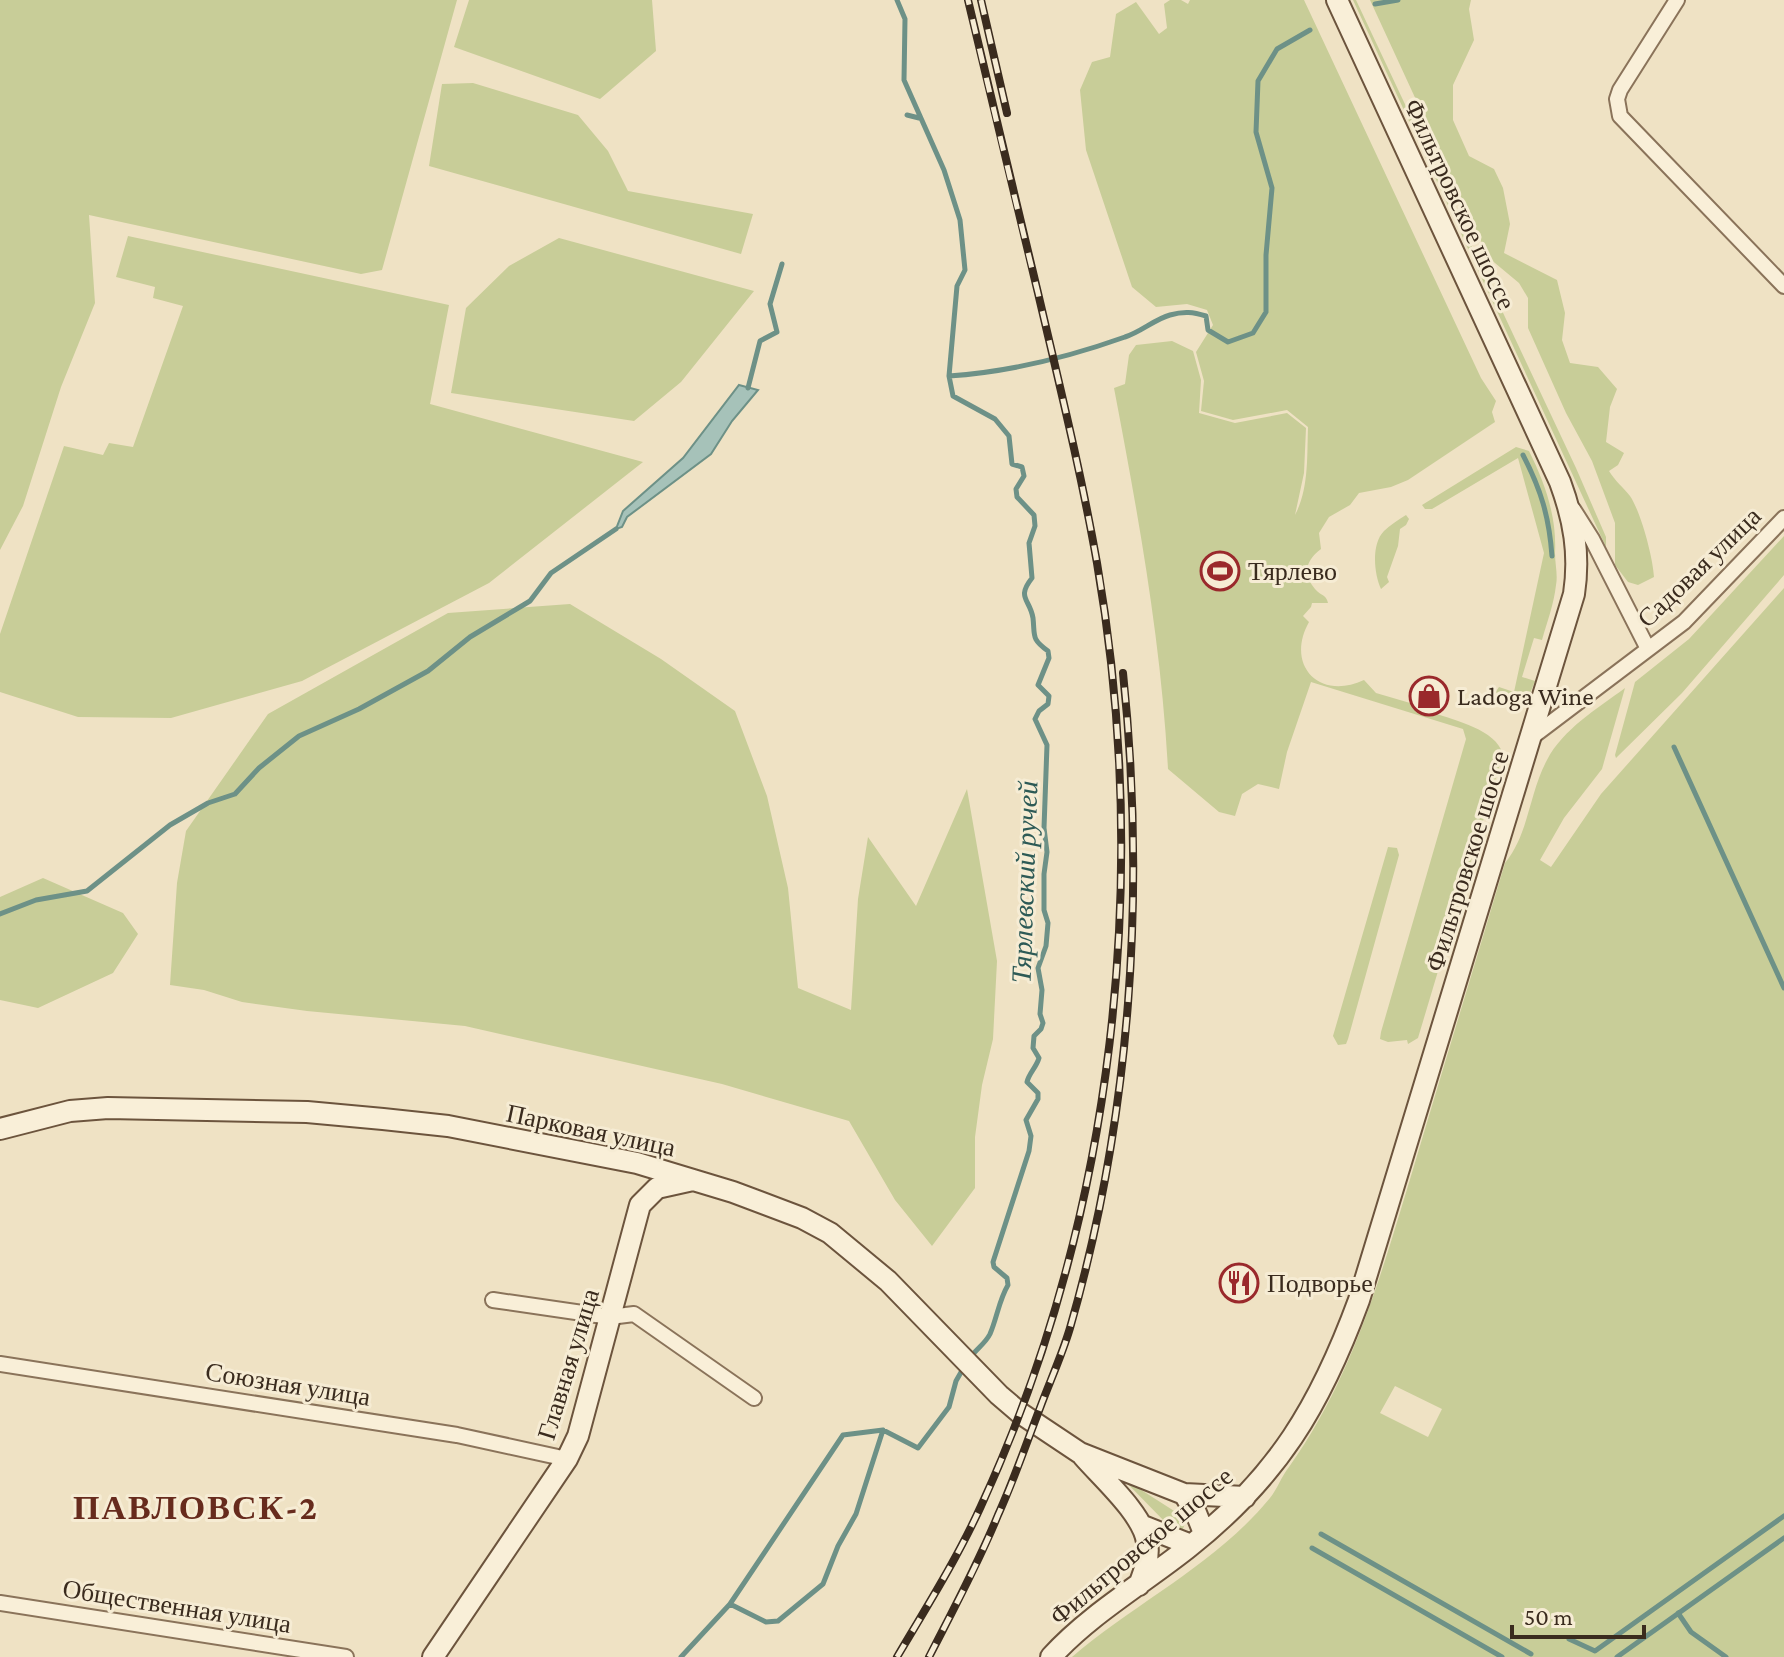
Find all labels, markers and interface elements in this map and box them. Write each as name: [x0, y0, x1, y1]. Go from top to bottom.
street label: Фильтровское шоссе: [1398, 94, 1521, 314]
street label: Садовая улица: [1632, 501, 1767, 633]
sports icon: Тярлево: [1199, 550, 1241, 592]
place label: Тярлево: [1248, 557, 1337, 586]
shop icon: Ladoga Wine: [1408, 675, 1450, 717]
place label: Ladoga Wine: [1457, 682, 1594, 711]
street label: Фильтровское шоссе: [1420, 747, 1515, 975]
water label: Тярлевский ручей: [1005, 780, 1044, 984]
street label: Парковая улица: [504, 1098, 679, 1163]
restaurant icon: Подворье: [1218, 1262, 1260, 1304]
place label: Подворье: [1267, 1269, 1373, 1298]
street label: Главная улица: [532, 1285, 605, 1443]
street label: Союзная улица: [203, 1357, 373, 1412]
street label: Фильтровское шоссе: [1044, 1462, 1238, 1631]
district label: ПАВЛОВСК-2: [73, 1489, 319, 1526]
street label: Общественная улица: [60, 1574, 294, 1639]
scale bar: [1512, 1589, 1644, 1639]
text: 50 m: [1524, 1603, 1573, 1630]

